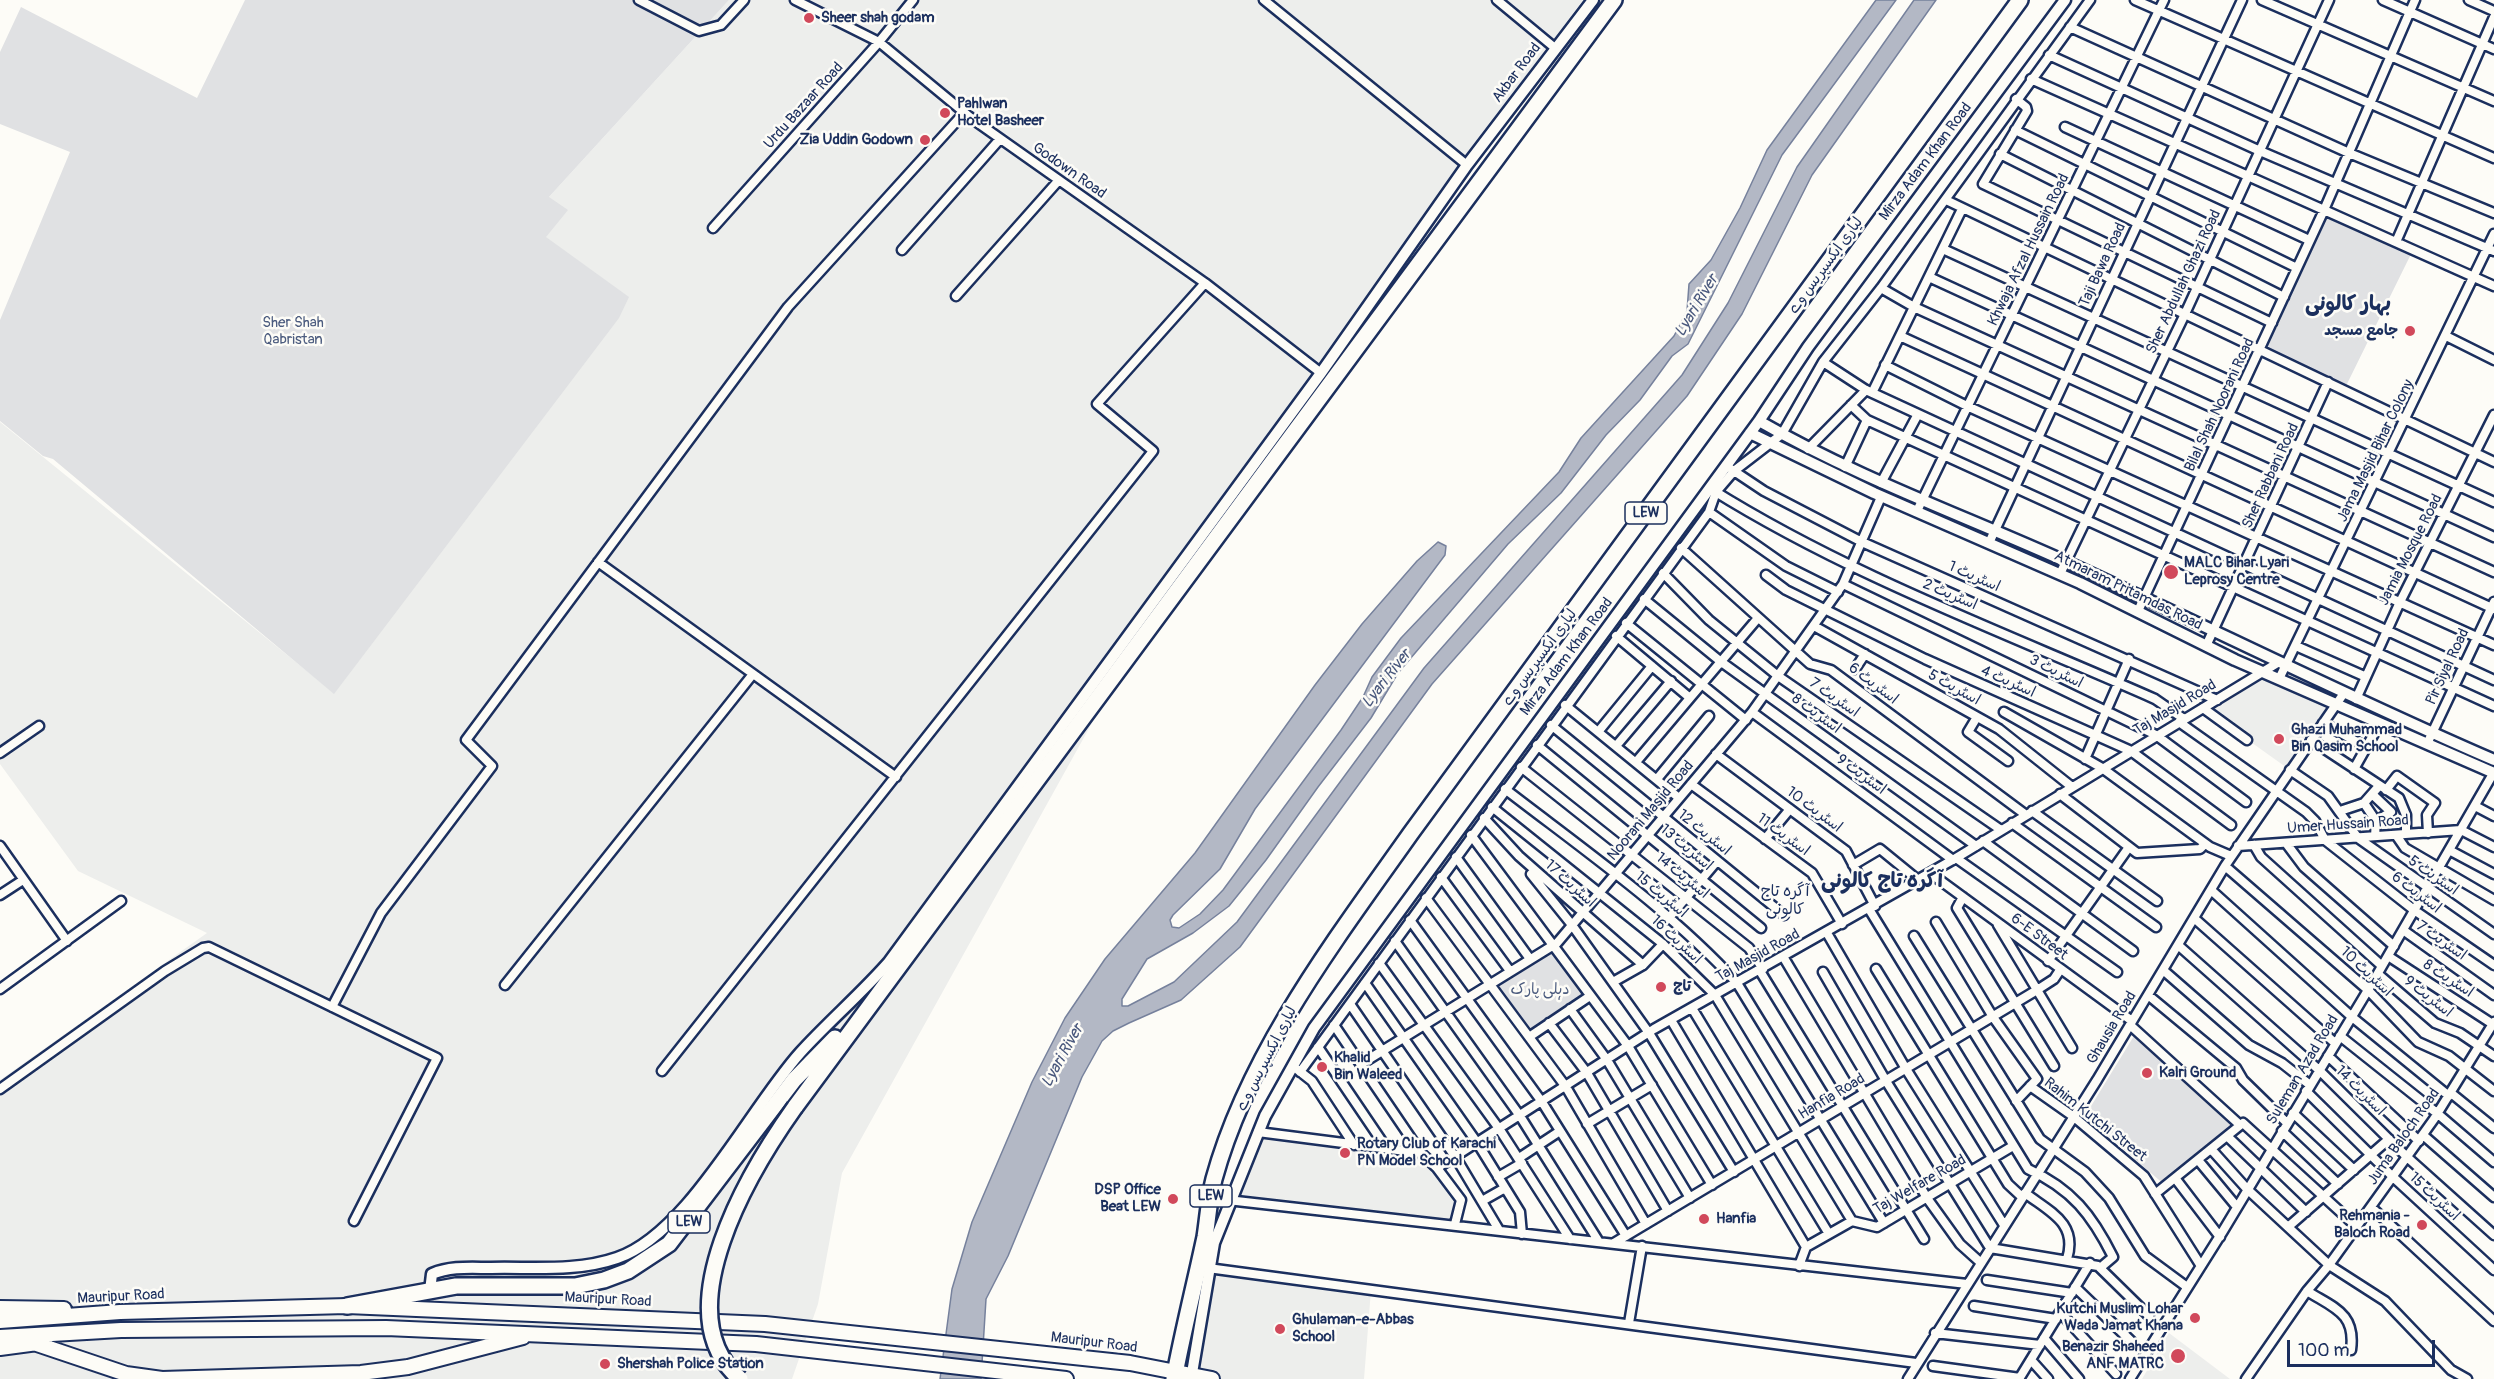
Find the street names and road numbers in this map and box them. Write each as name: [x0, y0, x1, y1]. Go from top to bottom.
street label: Akbar Road: [1489, 40, 1545, 106]
street label: Urdu Bazaar Road: [760, 59, 848, 153]
street label: Mirza Adam Khan Road: [1876, 100, 1976, 224]
street label: Godown Road: [1029, 139, 1109, 203]
street label: Khwaja Afzal Hussain Road: [1984, 171, 2074, 329]
street label: Sher Abdullah Ghazi Road: [2143, 207, 2225, 357]
street label: لیاری ایکسپریس وے: [1785, 214, 1867, 318]
street label: Taji Bawa Road: [2076, 220, 2130, 310]
street label: Bilal Shah Noorani Road: [2181, 335, 2259, 475]
street label: Jama Masjid Bihar Colony: [2334, 377, 2418, 525]
street label: Sher Rabbani Road: [2239, 420, 2303, 532]
street label: Jamia Mosque Road: [2375, 491, 2447, 609]
road number: LEW: [1625, 502, 1667, 524]
street label: Atmaram Pritamdas Road: [2051, 547, 2205, 635]
street label: اسٹریٹ 1: [1945, 558, 2003, 596]
street label: اسٹریٹ 2: [1920, 576, 1980, 614]
street label: Mirza Adam Khan Road: [1517, 595, 1617, 719]
street label: لیاری ایکسپریس وے: [1499, 606, 1581, 710]
street label: Pir Siyal Road: [2422, 626, 2474, 708]
street label: اسٹریٹ 3: [2026, 651, 2086, 693]
street label: اسٹریٹ 6: [1845, 659, 1901, 709]
street label: اسٹریٹ 4: [1978, 662, 2038, 702]
street label: اسٹریٹ 5: [1925, 666, 1983, 710]
street label: اسٹریٹ 7: [1806, 674, 1862, 722]
street label: Taj Masjid Road: [2130, 676, 2220, 740]
street label: اسٹریٹ 8: [1788, 690, 1844, 738]
street label: اسٹریٹ 9: [1833, 751, 1889, 799]
street label: Noorani Masjid Road: [1604, 757, 1698, 865]
street label: اسٹریٹ 10: [1783, 783, 1845, 837]
street label: اسٹریٹ 12: [1674, 806, 1734, 860]
street label: اسٹریٹ 11: [1753, 810, 1813, 860]
street label: Umer Hussain Road: [2287, 812, 2409, 838]
street label: اسٹریٹ 13: [1656, 821, 1716, 875]
street label: اسٹریٹ 14: [1652, 849, 1712, 903]
street label: اسٹریٹ 5: [2404, 852, 2462, 900]
street label: اسٹریٹ 17: [1541, 856, 1599, 912]
street label: اسٹریٹ 15: [1631, 868, 1691, 922]
street label: اسٹریٹ 6: [2388, 868, 2444, 918]
street label: 6-E Street: [2007, 910, 2071, 964]
street label: اسٹریٹ 16: [1647, 912, 1705, 968]
street label: اسٹریٹ 7: [2413, 917, 2469, 965]
street label: Taj Masjid Road: [1713, 925, 1803, 987]
street label: اسٹریٹ 10: [2336, 943, 2396, 1001]
street label: اسٹریٹ 8: [2419, 956, 2477, 1002]
street label: اسٹریٹ 9: [2400, 972, 2456, 1022]
street label: Ghausia Road: [2083, 988, 2141, 1068]
street label: لیاری ایکسپریس وے: [1233, 1004, 1301, 1114]
street label: Suleman Azad Road: [2263, 1012, 2343, 1128]
street label: اسٹریٹ 14: [2331, 1062, 2389, 1120]
street label: Hanfia Road: [1795, 1070, 1869, 1124]
street label: Rahim Kutchi Street: [2040, 1074, 2150, 1166]
street label: Juma Baloch Road: [2364, 1085, 2444, 1189]
street label: Taj Welfare Road: [1870, 1151, 1970, 1219]
street label: اسٹریٹ 15: [2405, 1169, 2463, 1225]
road number: LEW: [1190, 1185, 1232, 1207]
road number: LEW: [668, 1211, 710, 1233]
street label: Mauripur Road: [77, 1286, 165, 1308]
street label: Mauripur Road: [564, 1289, 652, 1311]
street label: Mauripur Road: [1050, 1329, 1138, 1357]

